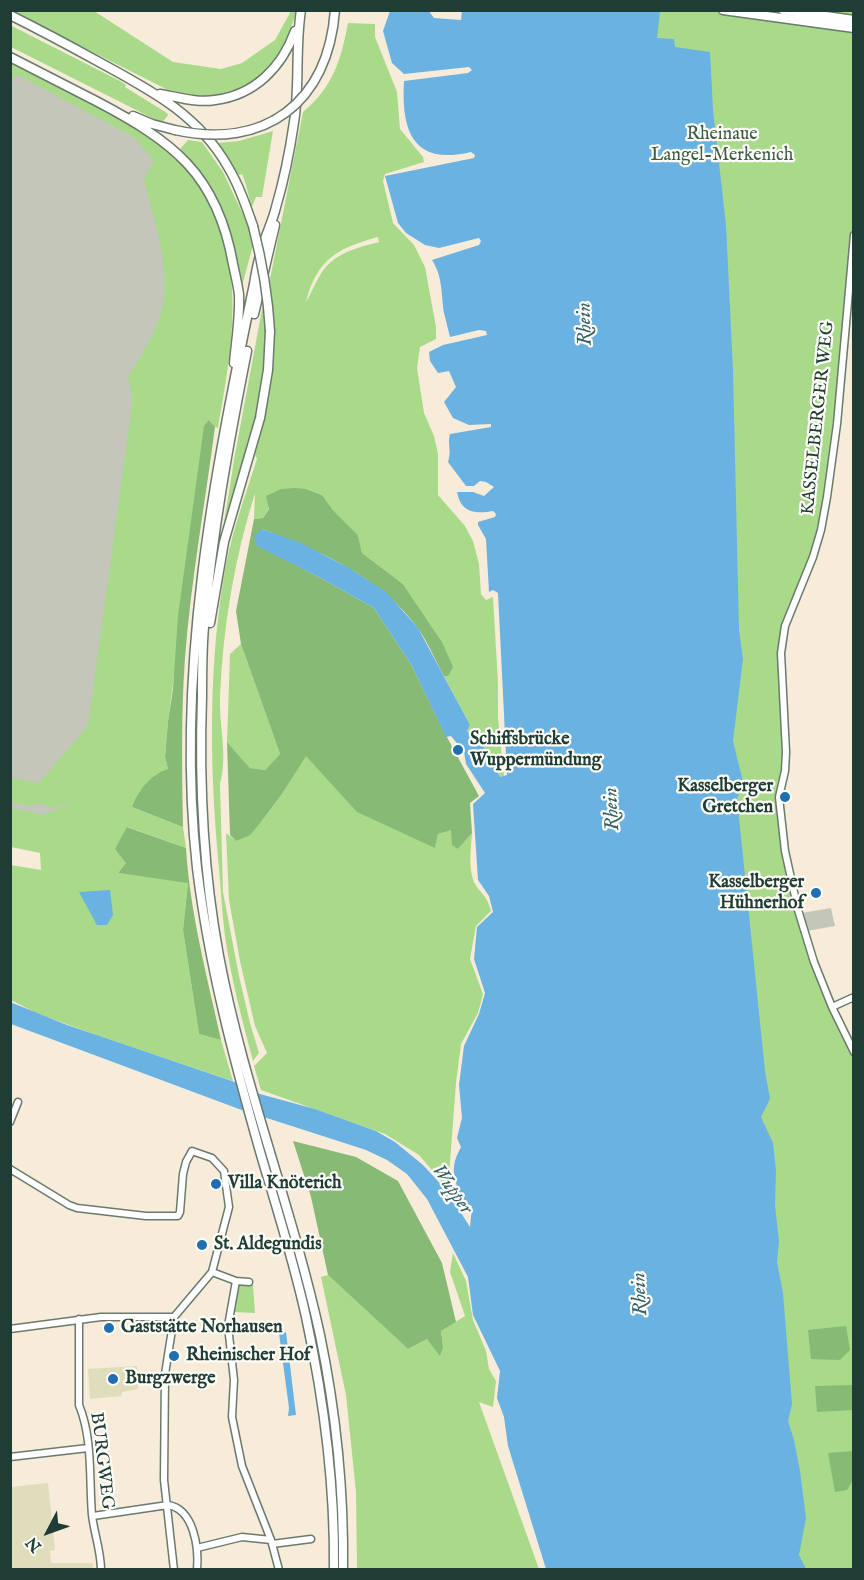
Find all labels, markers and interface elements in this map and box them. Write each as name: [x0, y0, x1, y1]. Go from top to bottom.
park label: Rheinaue Langel-Merkenich: [651, 124, 793, 166]
water label: Rhein: [573, 302, 599, 346]
street label: KASSELBERGER WEG: [798, 320, 840, 516]
place label: Schiffsbrücke Wuppermündung: [470, 729, 601, 771]
marker: Schiffsbrücke Wuppermündung: [451, 743, 465, 757]
place label: Kasselberger Gretchen: [677, 776, 773, 818]
water label: Rhein: [600, 787, 626, 831]
marker: Kasselberger Gretchen: [778, 790, 792, 804]
place label: Kasselberger Hühnerhof: [708, 872, 804, 914]
marker: Kasselberger Hühnerhof: [809, 886, 823, 900]
water label: Wupper: [425, 1160, 477, 1220]
place label: Villa Knöterich: [228, 1173, 342, 1195]
marker: Villa Knöterich: [209, 1177, 223, 1191]
place label: St. Aldegundis: [214, 1234, 322, 1256]
marker: St. Aldegundis: [195, 1238, 209, 1252]
water label: Rhein: [628, 1272, 654, 1316]
place label: Gaststätte Norhausen: [121, 1317, 283, 1339]
marker: Gaststätte Norhausen: [102, 1321, 116, 1335]
place label: Rheinischer Hof: [186, 1345, 310, 1367]
marker: Rheinischer Hof: [167, 1349, 181, 1363]
place label: Burgzwerge: [125, 1368, 216, 1390]
marker: Burgzwerge: [106, 1372, 120, 1386]
street label: BURGWEG: [84, 1411, 118, 1511]
north arrow: [18, 1502, 78, 1562]
text: N: [22, 1532, 47, 1556]

